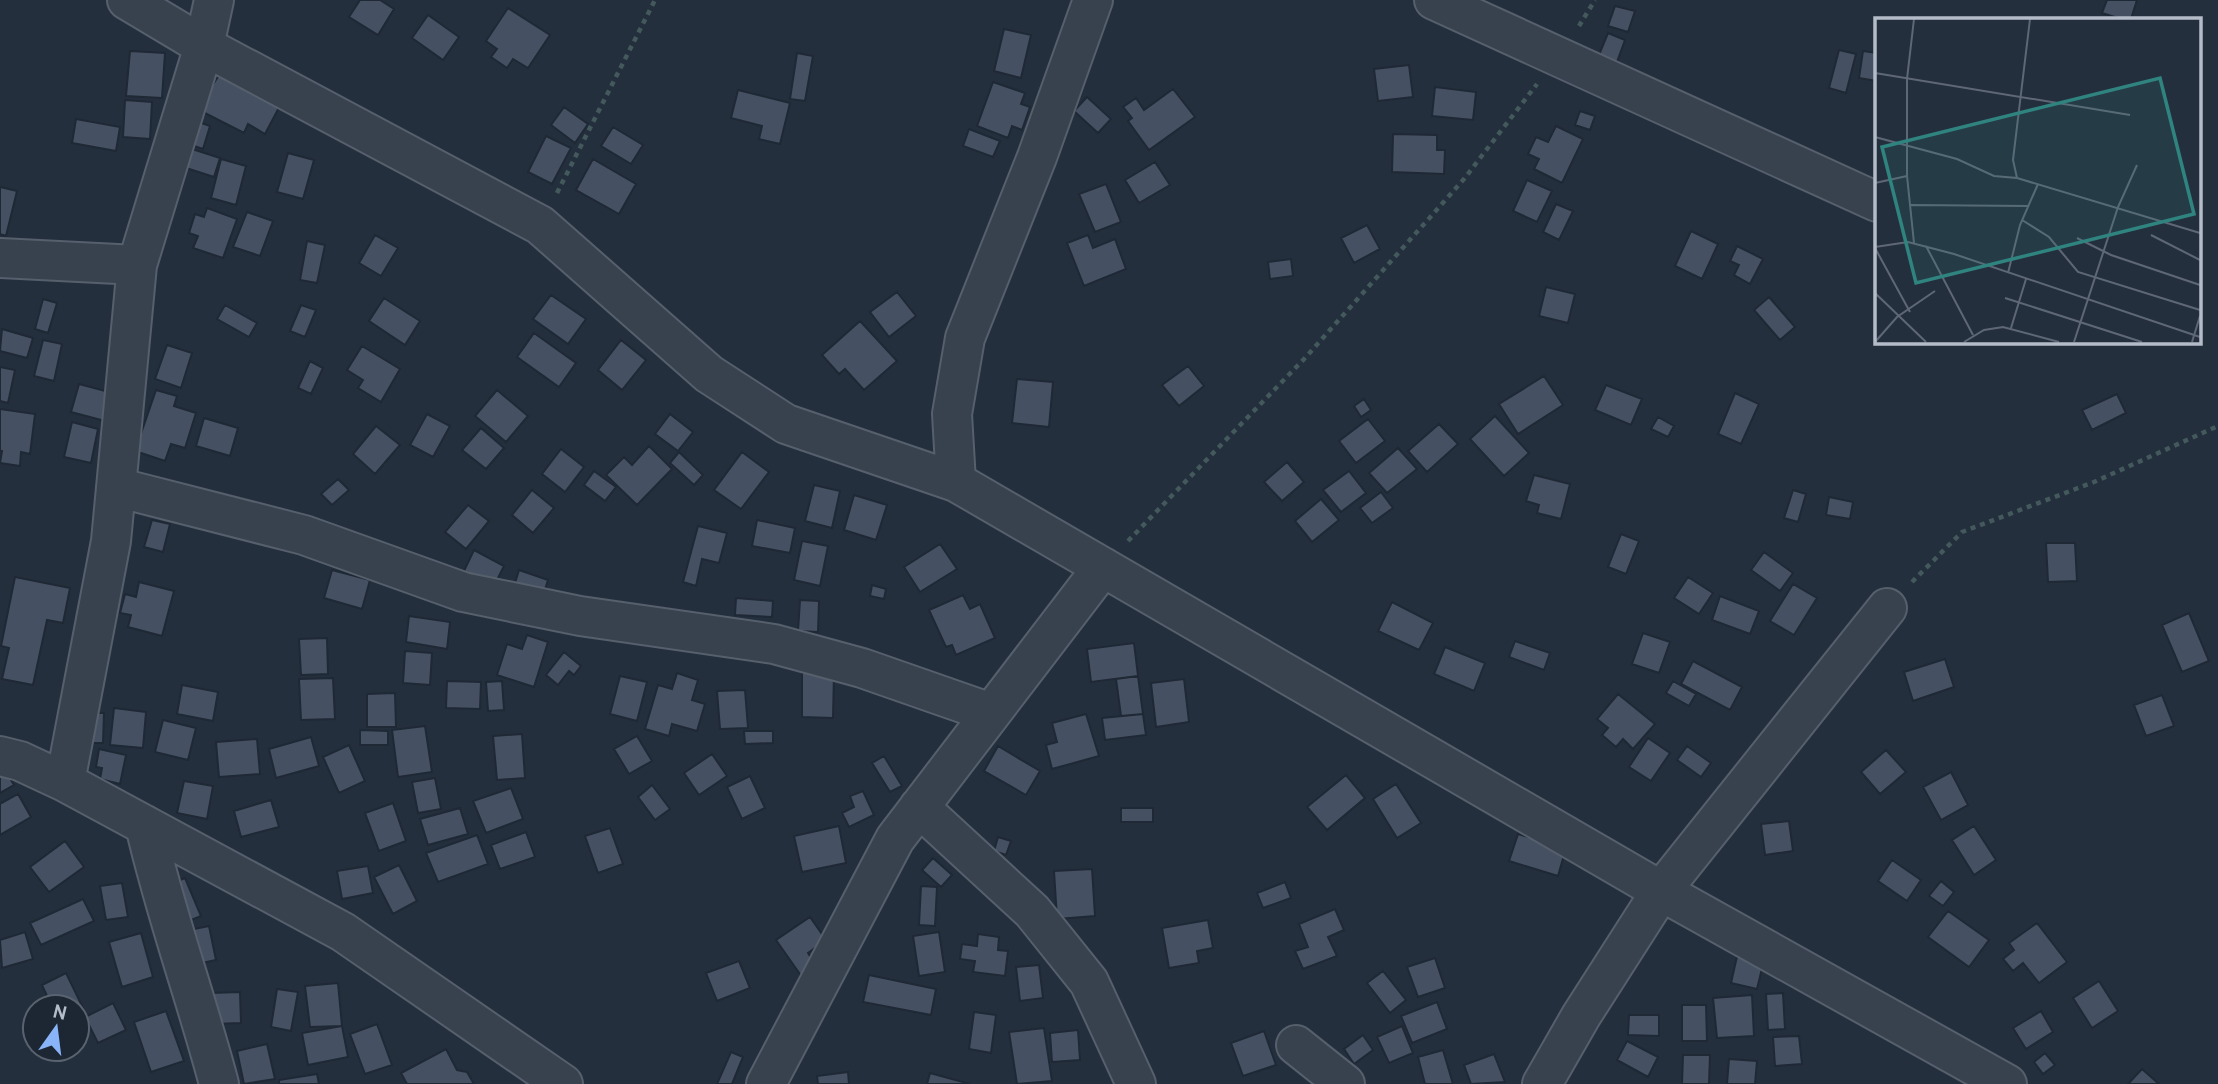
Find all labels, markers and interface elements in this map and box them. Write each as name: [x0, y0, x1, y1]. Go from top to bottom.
inset map: [1875, 18, 2200, 343]
north arrow: [21, 993, 91, 1063]
text: N: [50, 1000, 69, 1027]

